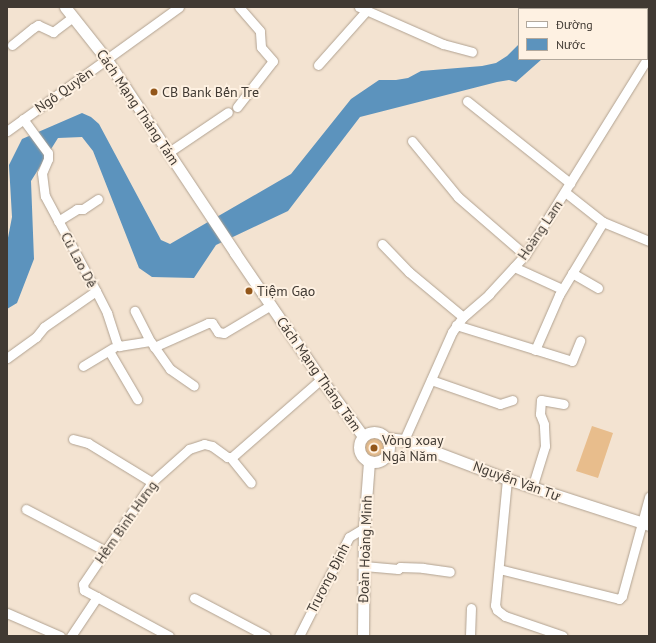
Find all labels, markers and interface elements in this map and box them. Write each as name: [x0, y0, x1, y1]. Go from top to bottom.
legend: [518, 8, 648, 60]
text: Đường: [556, 17, 593, 32]
text: Nước: [556, 37, 585, 52]
street label: Cách Mạng Tháng Tám: [93, 46, 183, 168]
street label: Ngô Quyền: [32, 64, 96, 116]
place label: CB Bank Bến Tre: [162, 84, 260, 100]
marker: CB Bank Bến Tre: [149, 87, 159, 97]
street label: Hoàng Lam: [514, 197, 566, 263]
street label: Cù Lao Dê: [57, 229, 101, 291]
place label: Tiệm Gạo: [257, 283, 315, 299]
marker: Tiệm Gạo: [244, 286, 254, 296]
street label: Cách Mạng Tháng Tám: [273, 313, 365, 435]
place label: Vòng xoay Ngã Năm: [382, 432, 443, 464]
marker: Vòng xoay Ngã Năm: [369, 443, 379, 453]
street label: Nguyễn Văn Tư: [470, 457, 564, 505]
street label: Hẻm Bình Hưng: [91, 477, 161, 567]
street label: Đoàn Hoàng Minh: [355, 495, 375, 603]
street label: Trương Định: [303, 540, 353, 616]

